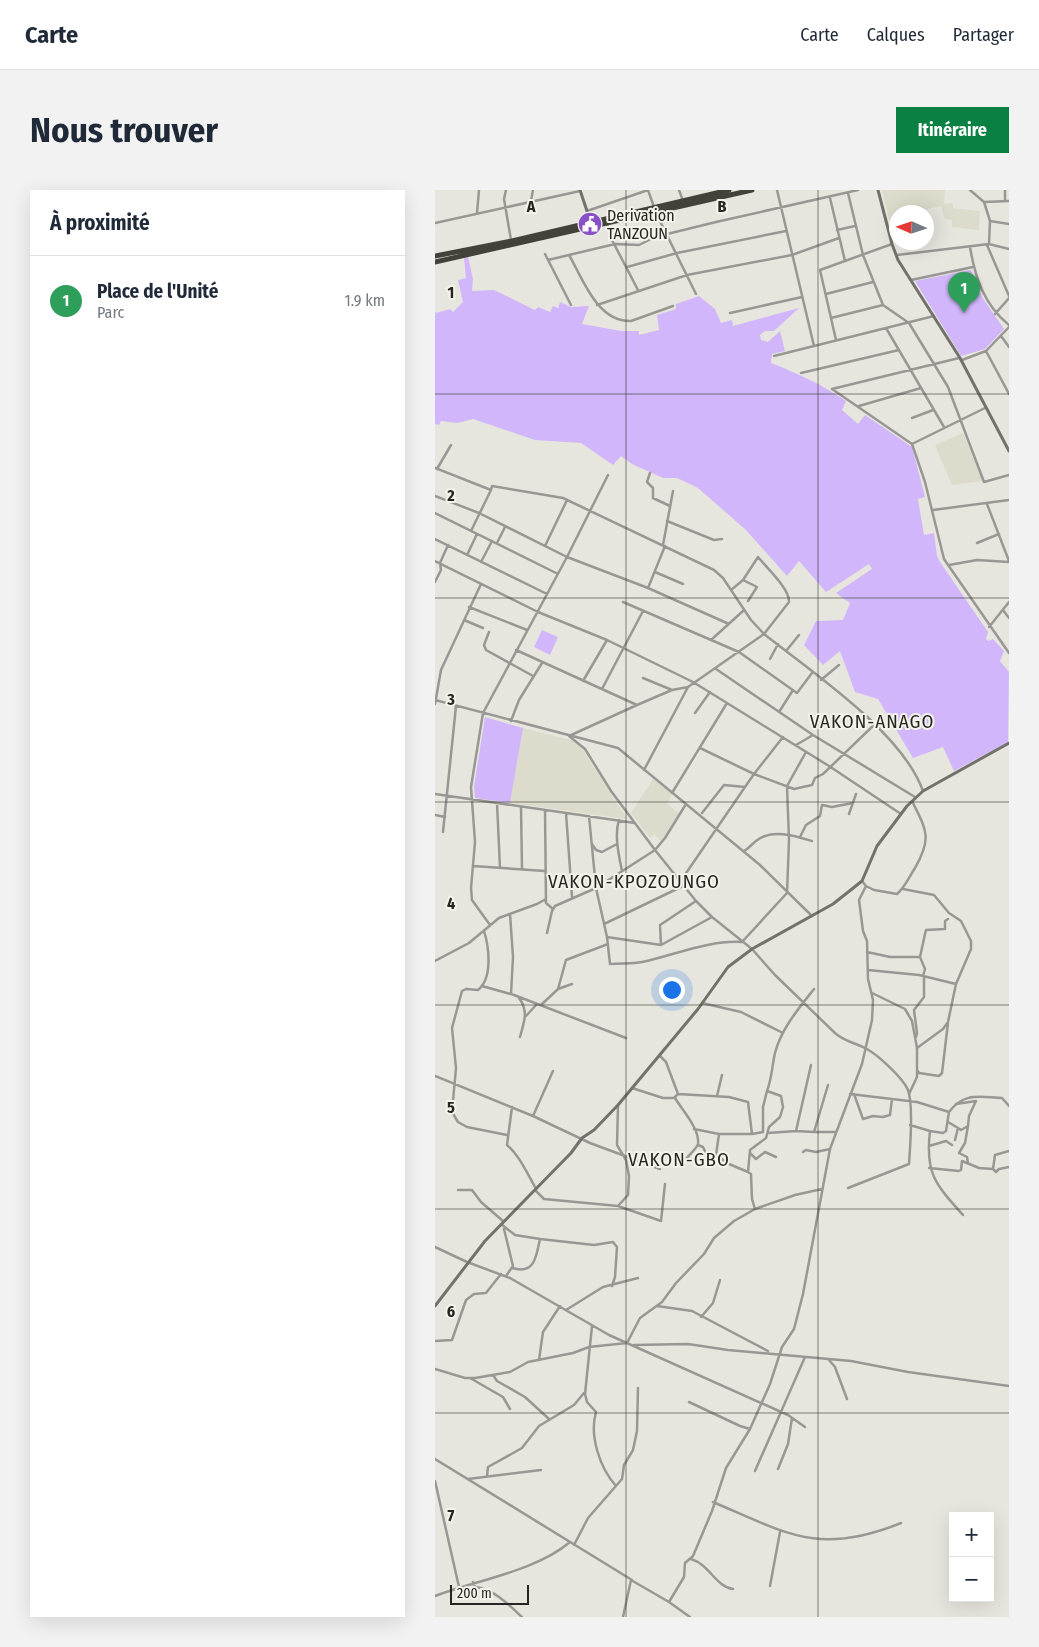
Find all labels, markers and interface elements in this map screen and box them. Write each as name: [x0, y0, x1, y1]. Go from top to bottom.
text: Carte: [25, 21, 78, 49]
text: Carte: [800, 24, 839, 46]
text: Calques: [867, 24, 925, 46]
text: Partager: [953, 24, 1014, 46]
button: Itinéraire: [896, 107, 1009, 153]
text: Nous trouver: [30, 109, 218, 151]
text: A: [526, 197, 536, 216]
text: B: [718, 197, 727, 216]
north arrow: [889, 205, 934, 250]
place label: Derivation TANZOUN: [607, 206, 675, 243]
text: À proximité: [50, 210, 150, 236]
public building icon: Derivation TANZOUN: [577, 211, 603, 237]
pin: 1: [948, 272, 980, 313]
text: Place de l'Unité: [97, 280, 218, 303]
text: 1: [448, 283, 454, 302]
text: 1: [63, 291, 69, 310]
text: 1.9 km: [344, 291, 385, 310]
text: Parc: [97, 303, 124, 322]
text: 2: [446, 486, 455, 505]
text: 3: [446, 690, 455, 709]
district label: VAKON-ANAGO: [810, 710, 934, 733]
district label: VAKON-KPOZOUNGO: [548, 870, 720, 893]
text: 4: [447, 894, 455, 913]
your location: [659, 977, 685, 1003]
text: 5: [447, 1098, 455, 1117]
district label: VAKON-GBO: [628, 1148, 730, 1171]
text: 6: [447, 1302, 455, 1321]
text: 7: [448, 1506, 455, 1525]
map controls: [949, 1512, 994, 1602]
button: +: [949, 1512, 994, 1557]
button: −: [949, 1557, 994, 1602]
scale bar: [450, 1582, 529, 1605]
text: 200 m: [457, 1585, 492, 1602]

